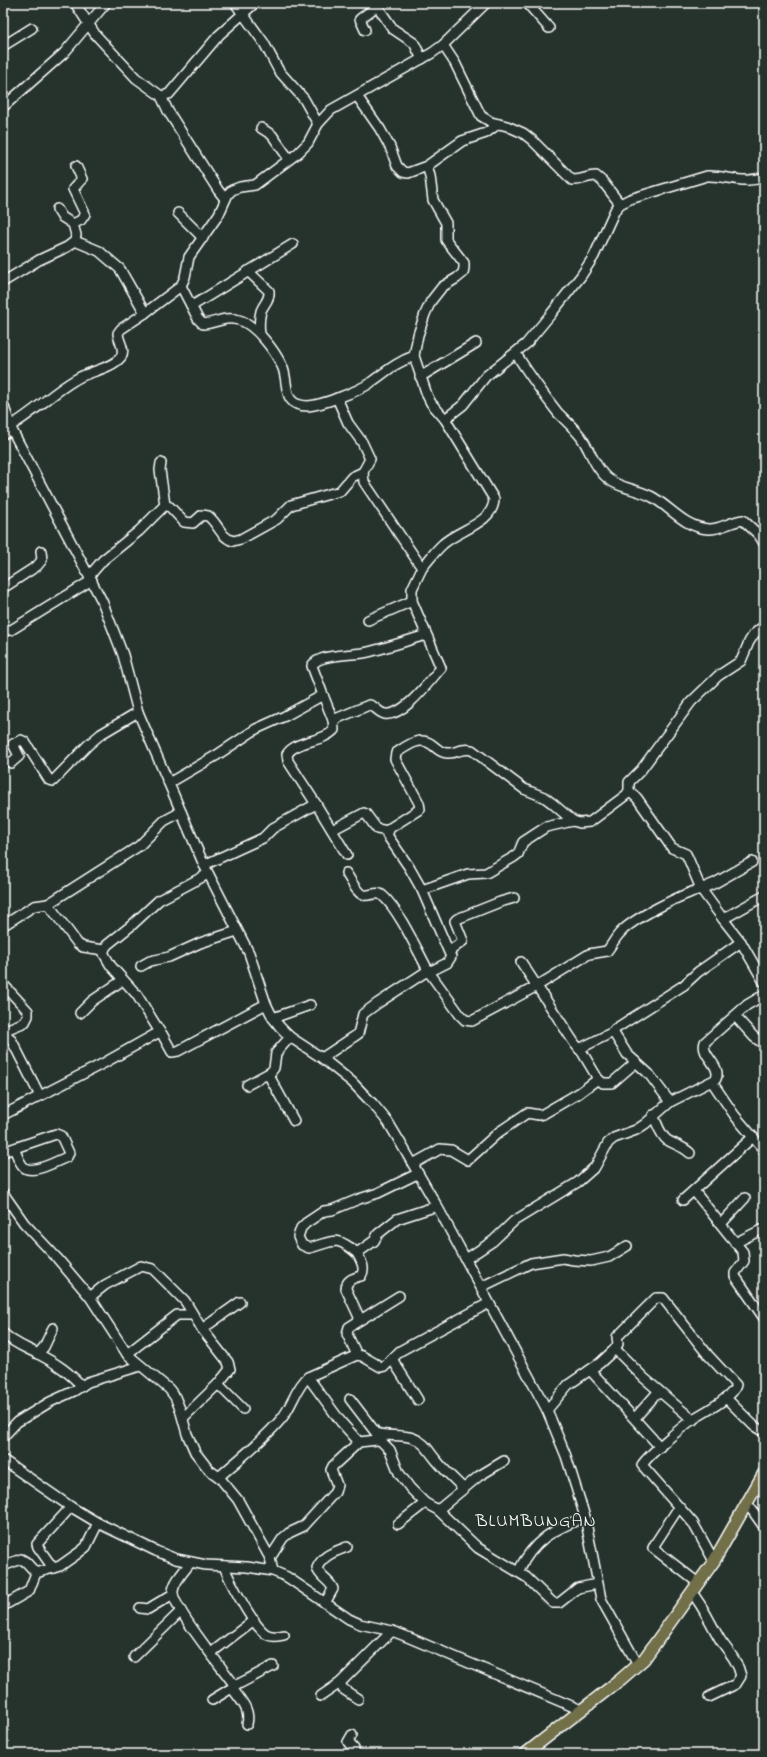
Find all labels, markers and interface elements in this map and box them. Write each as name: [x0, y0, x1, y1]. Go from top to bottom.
district label: BLUMBUNGAN: [474, 1509, 597, 1535]

